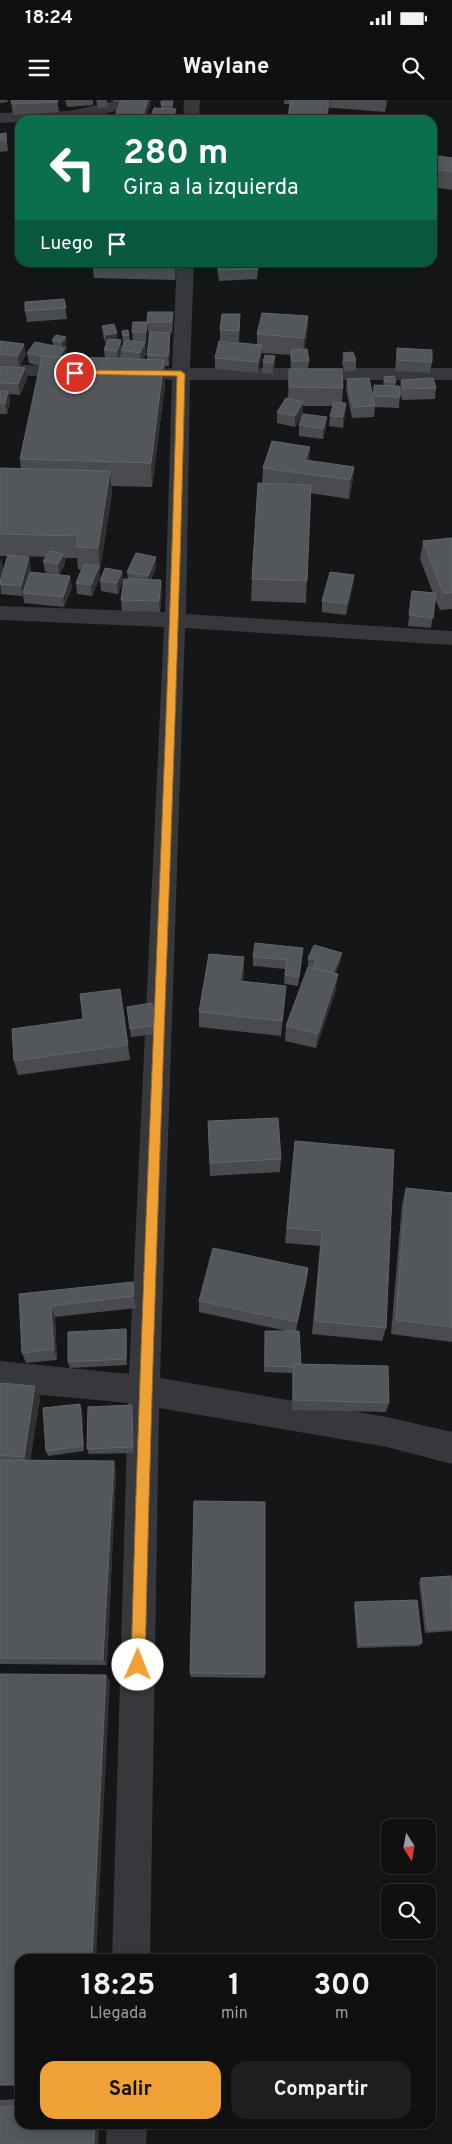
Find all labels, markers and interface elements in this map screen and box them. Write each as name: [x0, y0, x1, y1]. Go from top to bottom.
text: 18:24: [25, 6, 73, 30]
icon: menu: [25, 54, 53, 82]
text: Waylane: [183, 54, 269, 81]
icon: search: [399, 54, 427, 82]
text: 280 m: [123, 132, 228, 176]
icon: left: [40, 135, 105, 200]
text: Gira a la izquierda: [123, 175, 299, 202]
icon: arrive: [103, 230, 131, 258]
text: Luego: [40, 232, 93, 256]
pin: [54, 352, 96, 394]
icon: arrive: [61, 359, 89, 387]
position arrow: [111, 1638, 163, 1690]
north arrow: [381, 1819, 436, 1874]
map controls: [381, 1819, 436, 1939]
button: search: [381, 1884, 436, 1939]
text: 18:25: [81, 1968, 155, 2005]
text: 1: [228, 1968, 240, 2005]
text: 300: [313, 1968, 370, 2005]
text: Llegada: [89, 2004, 147, 2024]
text: min: [221, 2004, 248, 2024]
text: m: [335, 2004, 349, 2024]
button: Salir: [40, 2061, 221, 2119]
button: Compartir: [231, 2061, 411, 2119]

